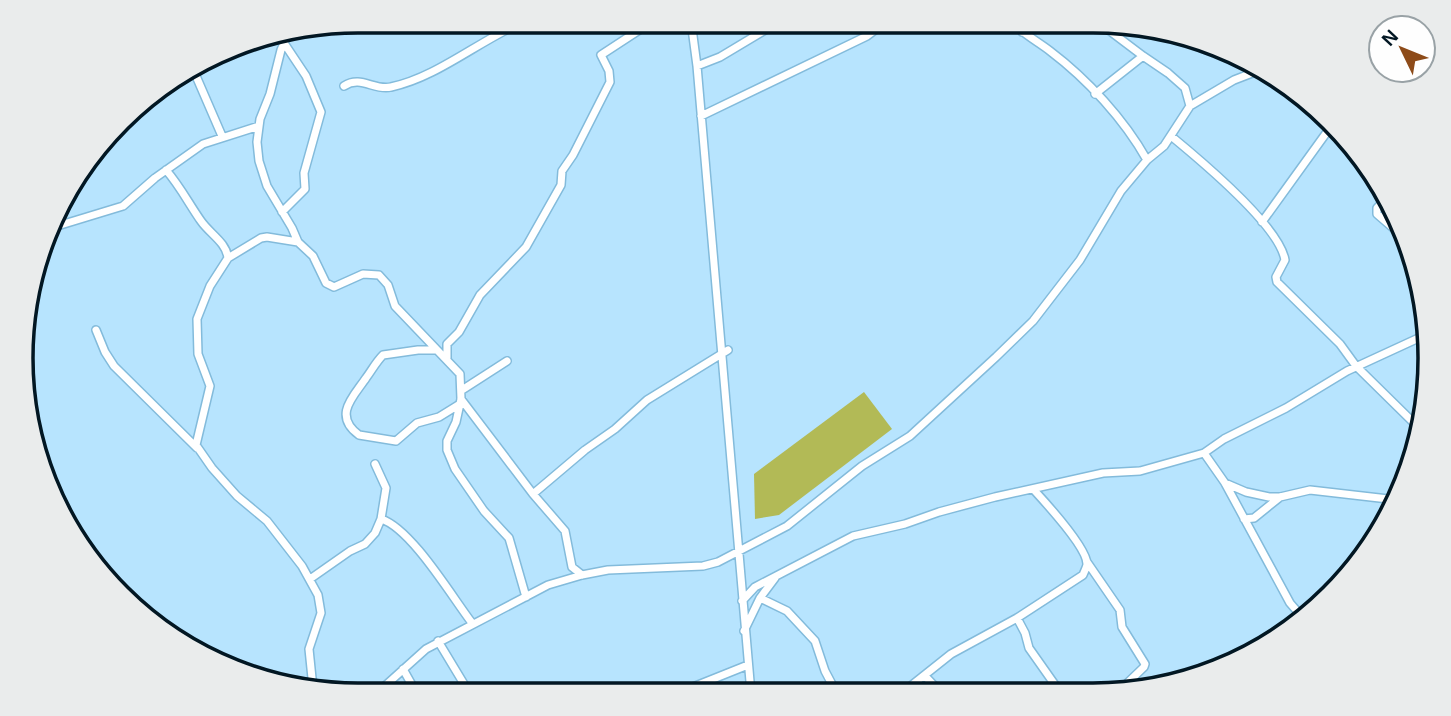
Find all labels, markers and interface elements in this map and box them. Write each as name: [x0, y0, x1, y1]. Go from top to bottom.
north arrow: [1367, 14, 1437, 84]
text: N: [1378, 26, 1402, 50]

